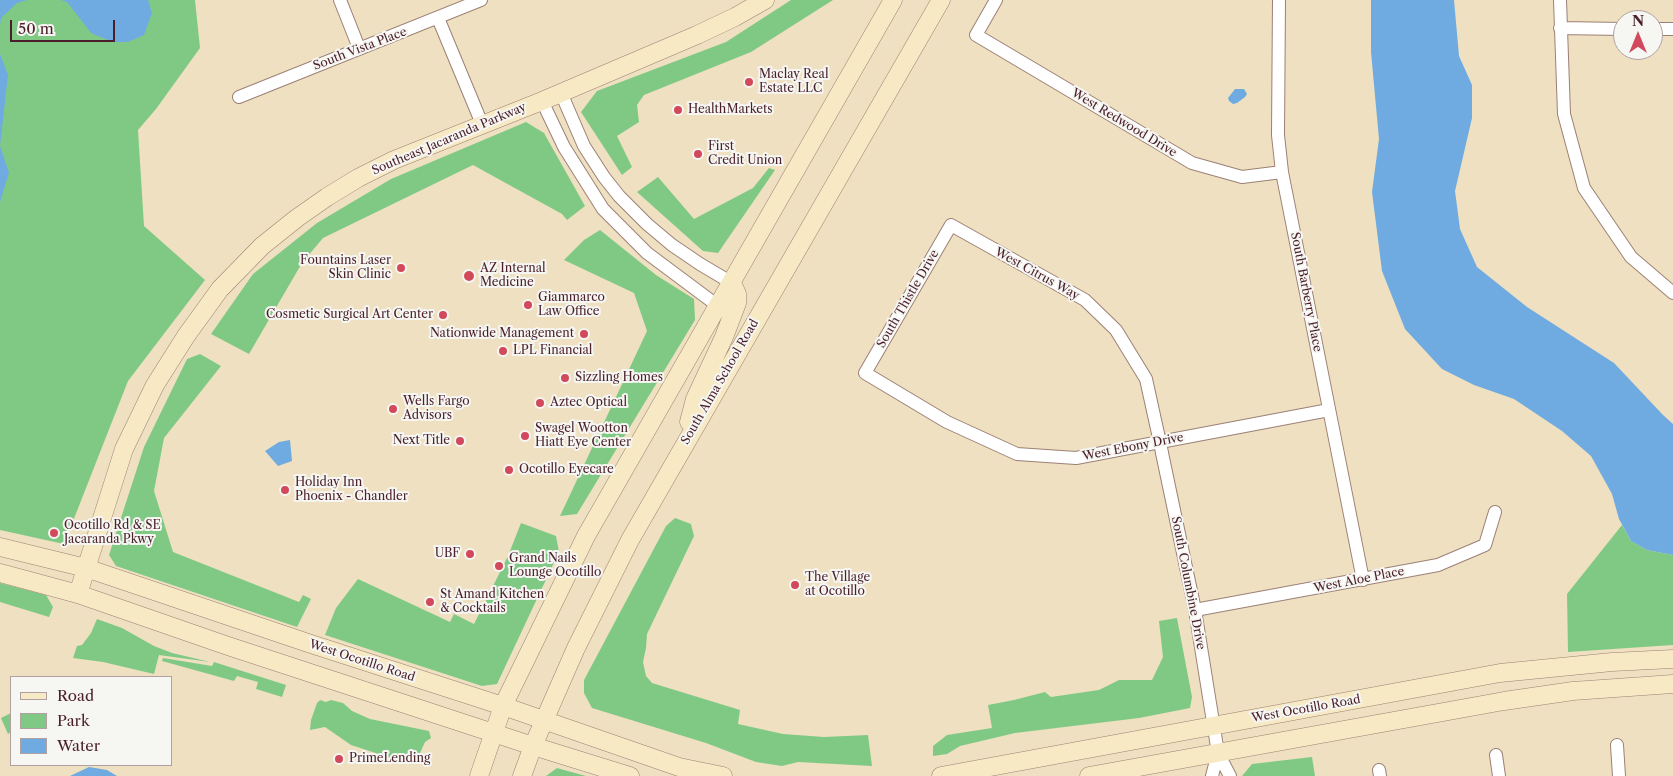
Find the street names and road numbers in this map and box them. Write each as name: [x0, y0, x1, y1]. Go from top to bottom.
street label: South Vista Place: [311, 25, 409, 73]
street label: West Redwood Drive: [1069, 86, 1179, 160]
street label: Southeast Jacaranda Parkway: [370, 100, 528, 178]
street label: South Barberry Place: [1287, 231, 1325, 353]
street label: West Citrus Way: [992, 245, 1082, 303]
street label: South Thistle Drive: [874, 247, 942, 351]
street label: South Alma School Road: [678, 317, 762, 447]
street label: West Ebony Drive: [1081, 430, 1185, 464]
street label: South Columbine Drive: [1168, 515, 1208, 651]
street label: West Aloe Place: [1312, 564, 1406, 596]
street label: West Ocotillo Road: [307, 637, 417, 685]
street label: West Ocotillo Road: [1250, 692, 1362, 726]

